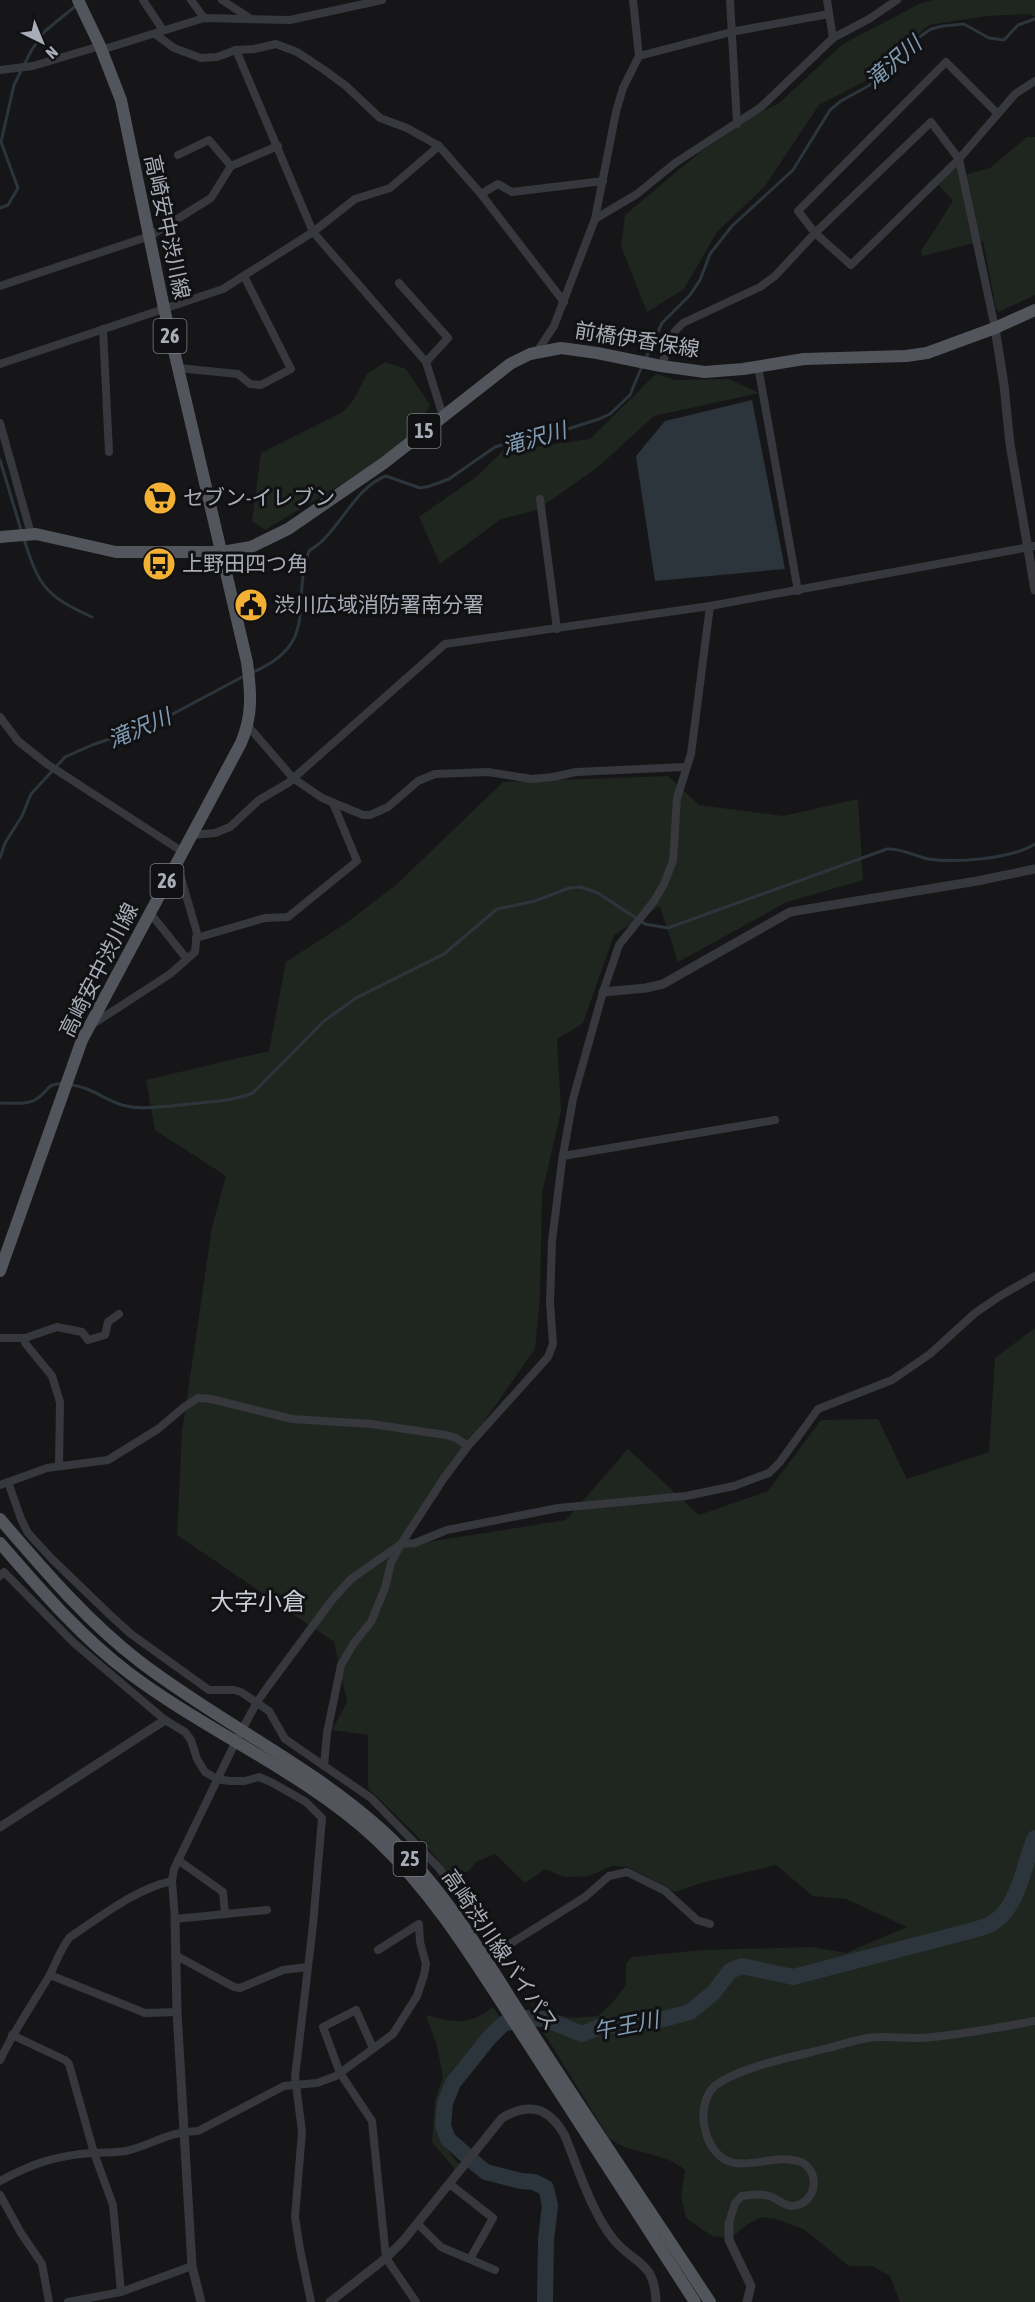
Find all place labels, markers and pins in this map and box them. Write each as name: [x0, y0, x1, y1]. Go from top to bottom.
supermarket icon: セブン-イレブン: [142, 480, 178, 516]
place label: セブン-イレブン: [183, 485, 335, 509]
bus stop icon: 上野田四つ角: [141, 546, 177, 582]
place label: 上野田四つ角: [182, 551, 308, 575]
public building icon: 渋川広域消防署南分署: [233, 587, 269, 623]
place label: 渋川広域消防署南分署: [274, 592, 484, 616]

